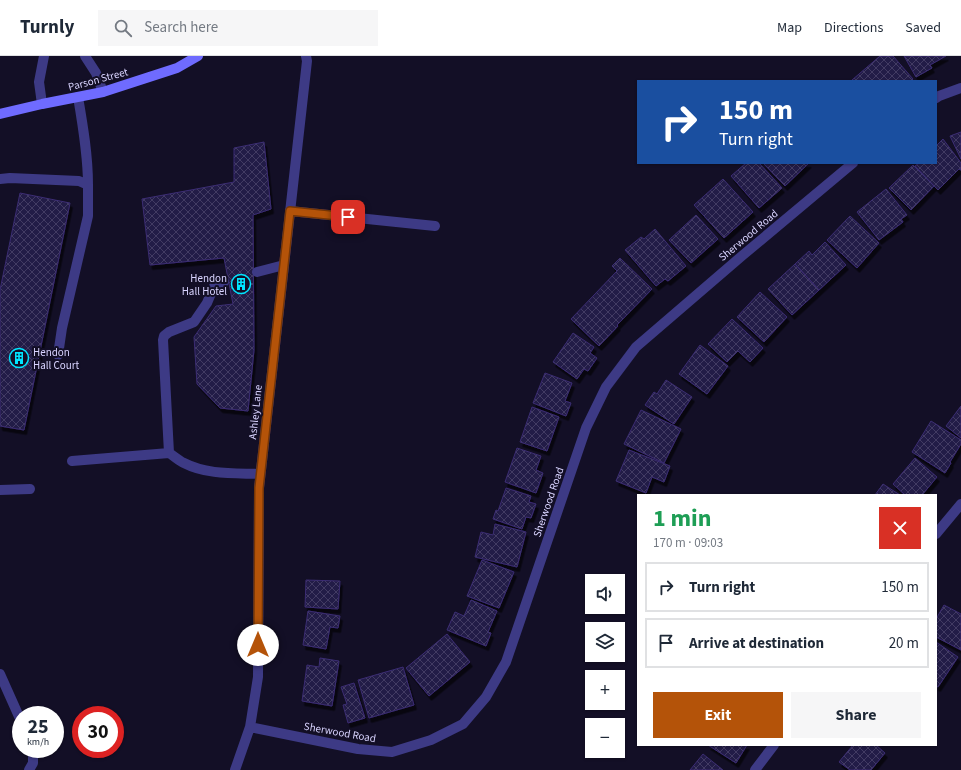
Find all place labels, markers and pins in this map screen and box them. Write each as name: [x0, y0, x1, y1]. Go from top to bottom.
pin: [331, 200, 365, 234]
place label: Hendon Hall Hotel: [182, 271, 227, 299]
building icon: Hendon Hall Hotel: [230, 273, 252, 295]
place label: Hendon Hall Court: [33, 345, 80, 373]
building icon: Hendon Hall Court: [8, 347, 30, 369]

